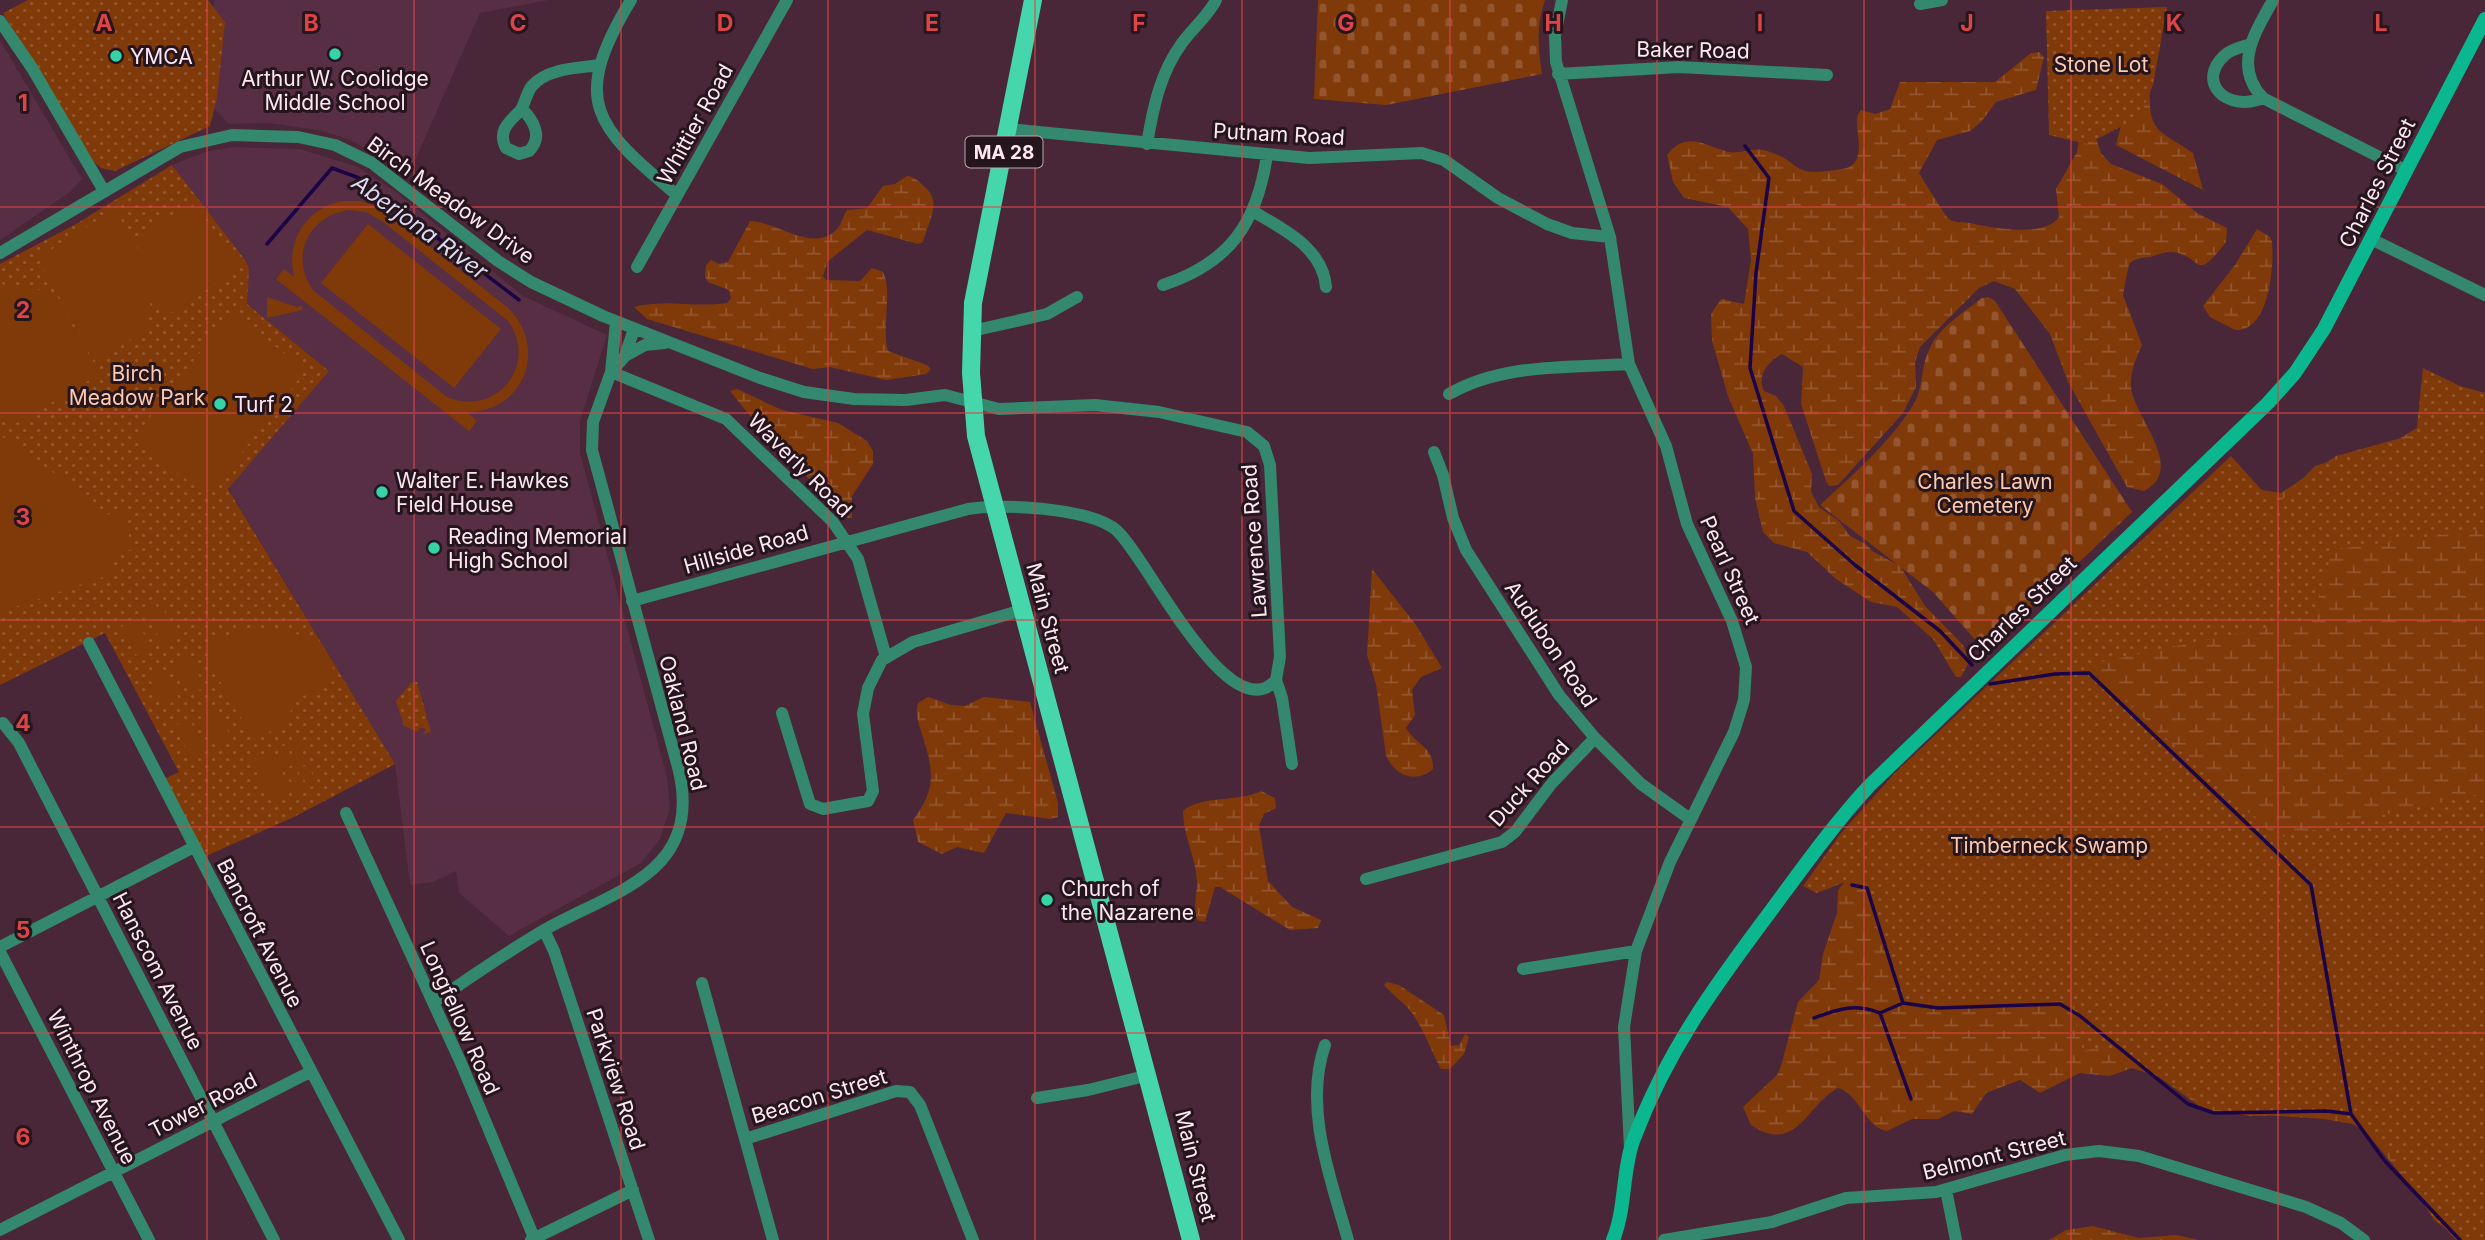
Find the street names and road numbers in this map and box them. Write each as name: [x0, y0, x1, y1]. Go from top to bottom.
street label: Baker Road: [1636, 37, 1750, 63]
street label: Whittier Road: [652, 60, 738, 188]
street label: Charles Street: [2334, 114, 2420, 252]
street label: Putnam Road: [1213, 118, 1345, 150]
street label: Birch Meadow Drive: [363, 131, 539, 269]
road number: MA 28: [965, 136, 1042, 168]
street label: Waverly Road: [743, 408, 857, 522]
street label: Lawrence Road: [1236, 463, 1272, 619]
street label: Pearl Street: [1695, 512, 1765, 628]
street label: Hillside Road: [681, 519, 811, 579]
street label: Charles Street: [1962, 551, 2082, 667]
street label: Main Street: [1021, 560, 1075, 676]
street label: Audubon Road: [1500, 576, 1602, 712]
street label: Oakland Road: [654, 653, 712, 793]
street label: Duck Road: [1484, 735, 1574, 831]
street label: Bancroft Avenue: [212, 854, 308, 1012]
street label: Hanscom Avenue: [107, 888, 209, 1054]
street label: Longfellow Road: [415, 937, 505, 1099]
street label: Parkview Road: [581, 1005, 651, 1153]
street label: Winthrop Avenue: [42, 1006, 142, 1168]
street label: Beacon Street: [748, 1064, 890, 1128]
street label: Tower Road: [145, 1067, 261, 1143]
street label: Main Street: [1170, 1108, 1222, 1224]
street label: Belmont Street: [1920, 1125, 2068, 1185]

